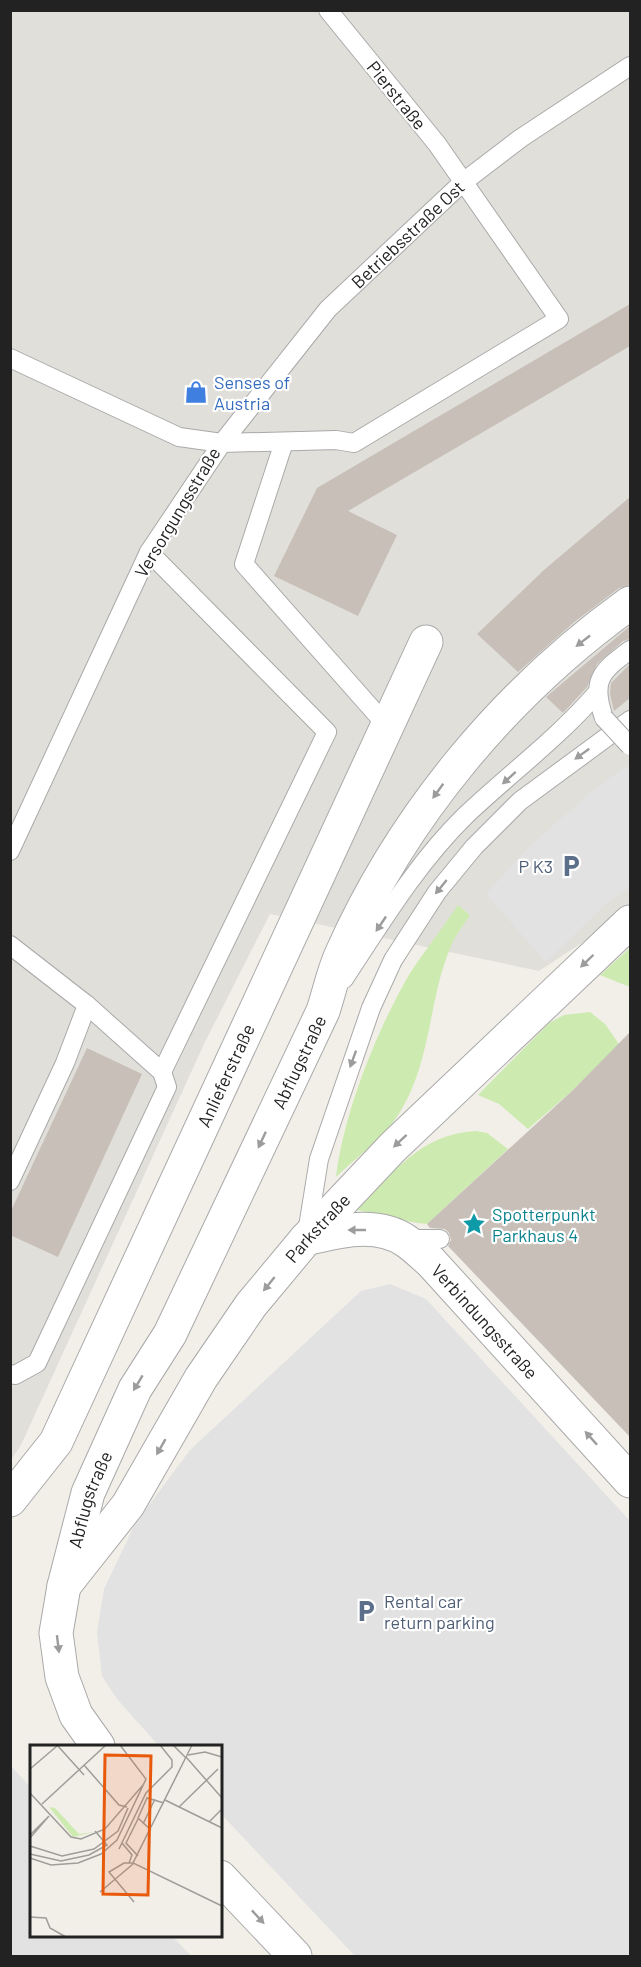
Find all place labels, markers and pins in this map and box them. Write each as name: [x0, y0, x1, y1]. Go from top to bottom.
place label: Senses of Austria: [214, 371, 290, 414]
shop icon: Senses of Austria: [183, 379, 209, 405]
parking icon: P K3: [558, 853, 584, 879]
place label: P K3: [518, 855, 553, 877]
place label: Spotterpunkt Parkhaus 4: [492, 1203, 596, 1246]
place icon: Spotterpunkt Parkhaus 4: [461, 1211, 487, 1237]
place label: Rental car return parking: [384, 1590, 495, 1633]
parking icon: Rental car return parking: [353, 1598, 379, 1624]

